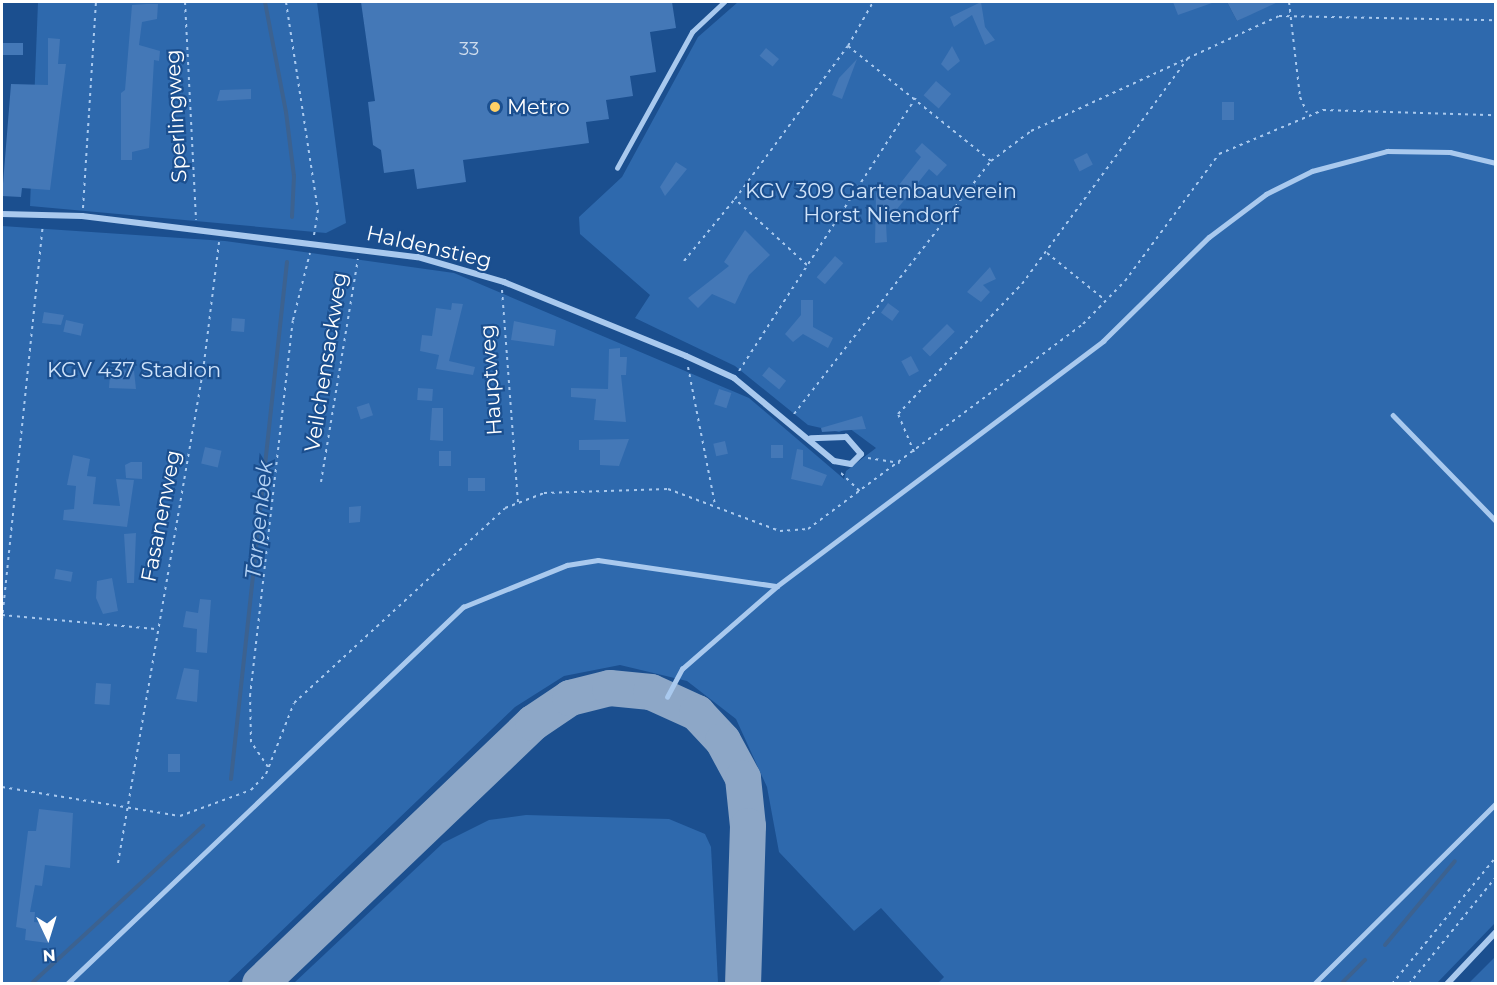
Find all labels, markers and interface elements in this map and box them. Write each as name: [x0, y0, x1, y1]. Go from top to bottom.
house number: 33: [459, 38, 479, 60]
street label: Sperlingweg: [160, 49, 192, 183]
place label: Metro: [507, 94, 570, 120]
marker: Metro: [488, 100, 502, 114]
park label: KGV 309 Gartenbauverein Horst Niendorf: [745, 178, 1017, 228]
street label: Haldenstieg: [364, 220, 494, 274]
street label: Veilchensackweg: [299, 270, 353, 454]
street label: Hauptweg: [475, 324, 507, 436]
park label: KGV 437 Stadion: [47, 357, 221, 383]
street label: Fasanenweg: [136, 448, 186, 584]
water label: Tarpenbek: [240, 459, 278, 581]
north arrow: [18, 907, 78, 967]
text: N: [42, 946, 56, 965]

